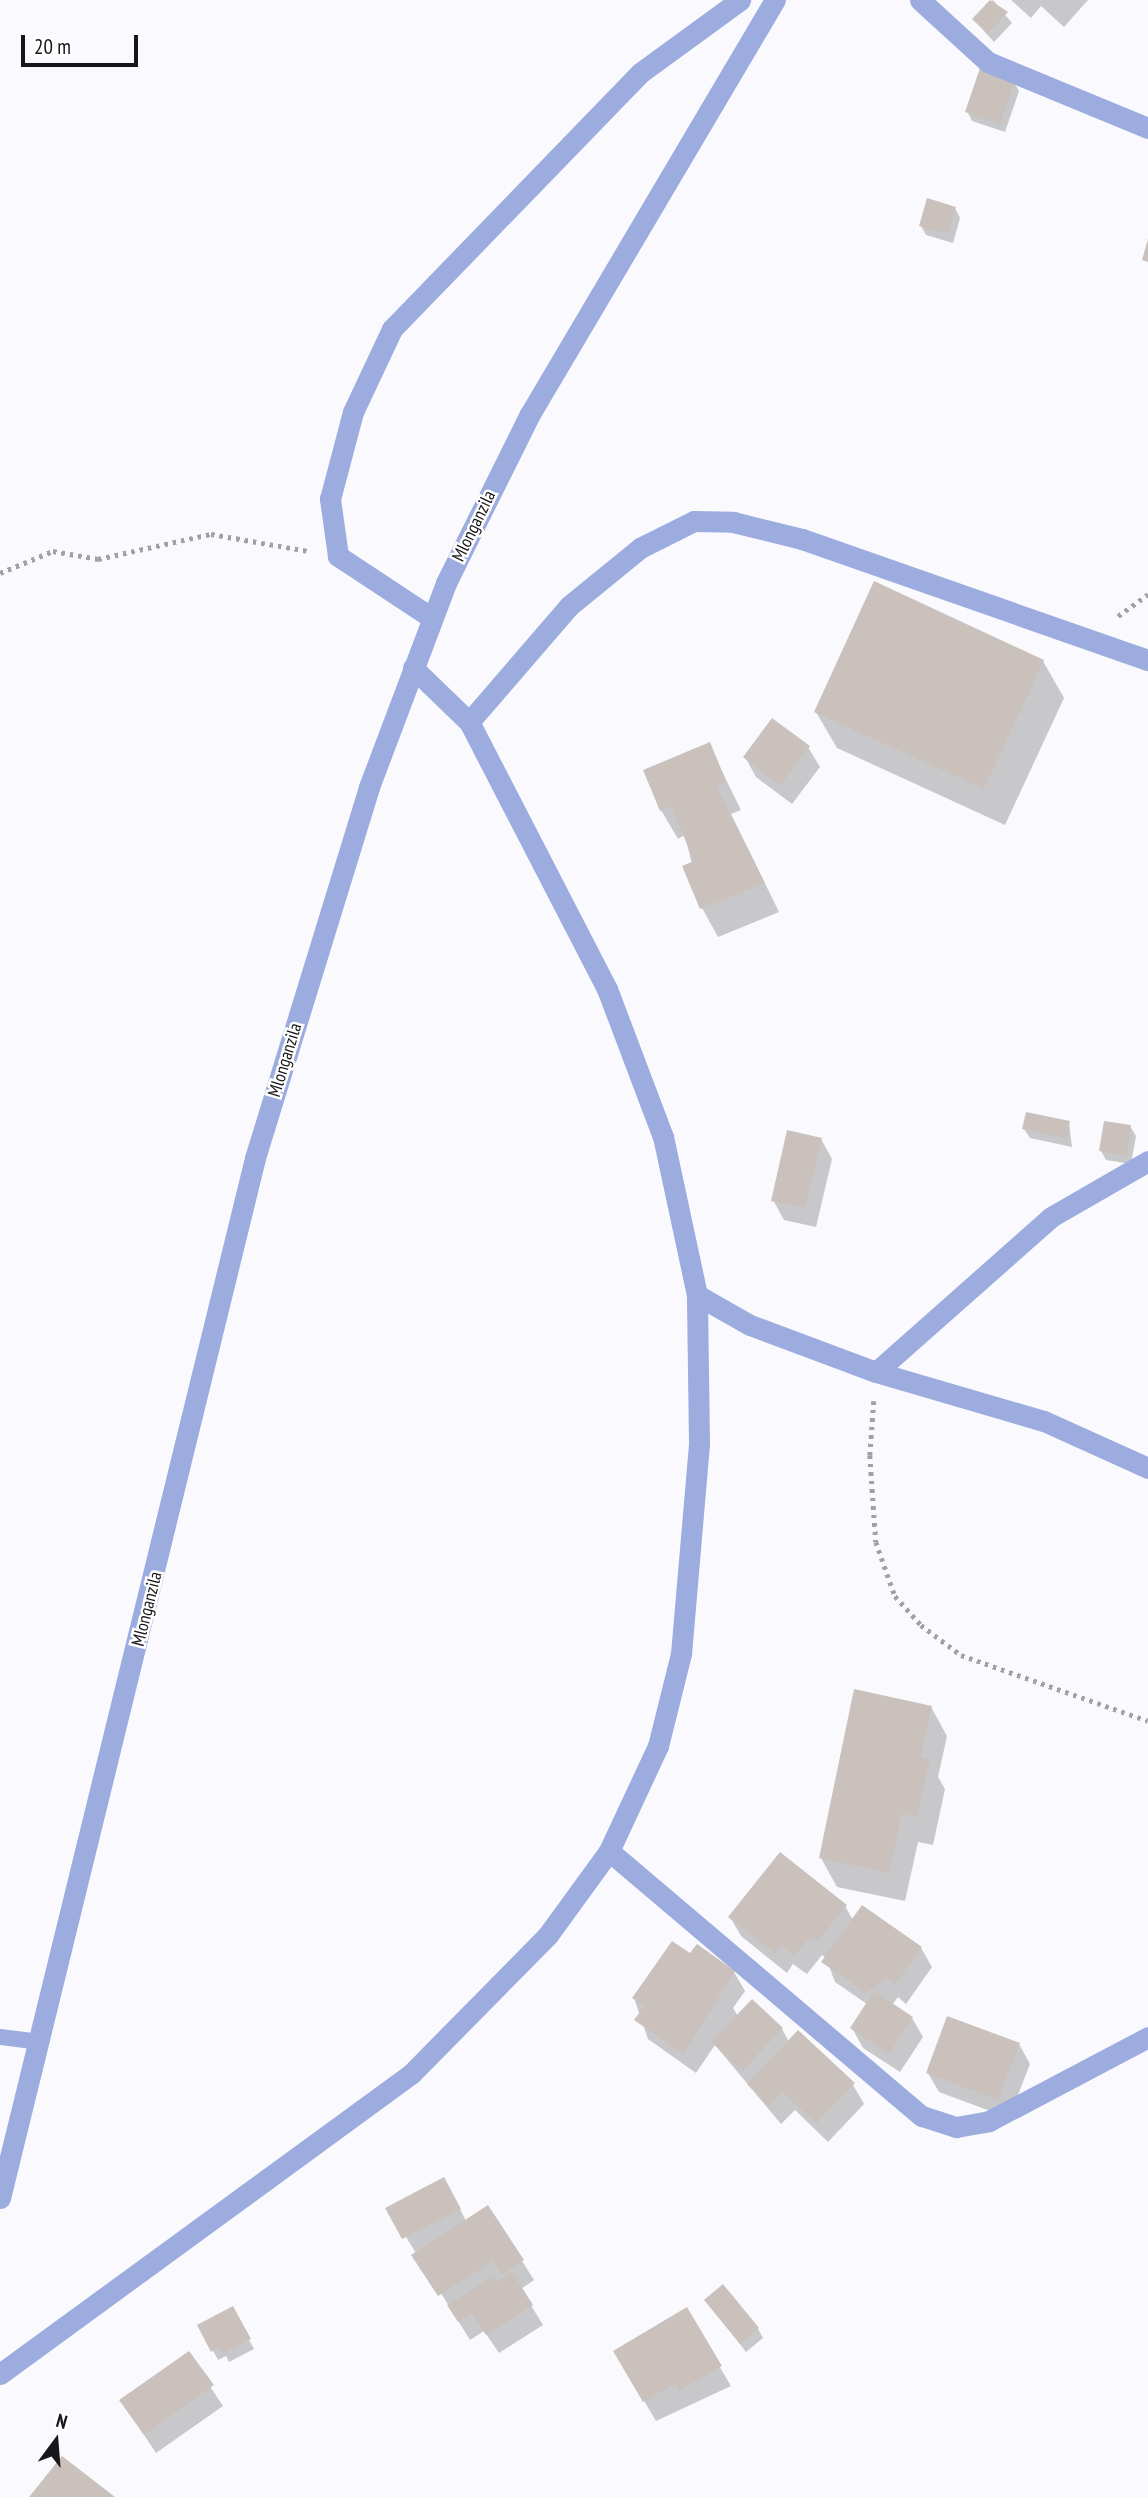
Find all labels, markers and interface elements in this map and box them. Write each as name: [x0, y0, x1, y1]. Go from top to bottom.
scale bar: [24, 21, 142, 65]
text: 20 m: [34, 33, 71, 60]
street label: Mlonganzila: [448, 487, 500, 565]
street label: Mlonganzila: [264, 1021, 306, 1099]
street label: Mlonganzila: [127, 1570, 167, 1648]
north arrow: [21, 2406, 91, 2476]
text: N: [54, 2408, 70, 2434]

